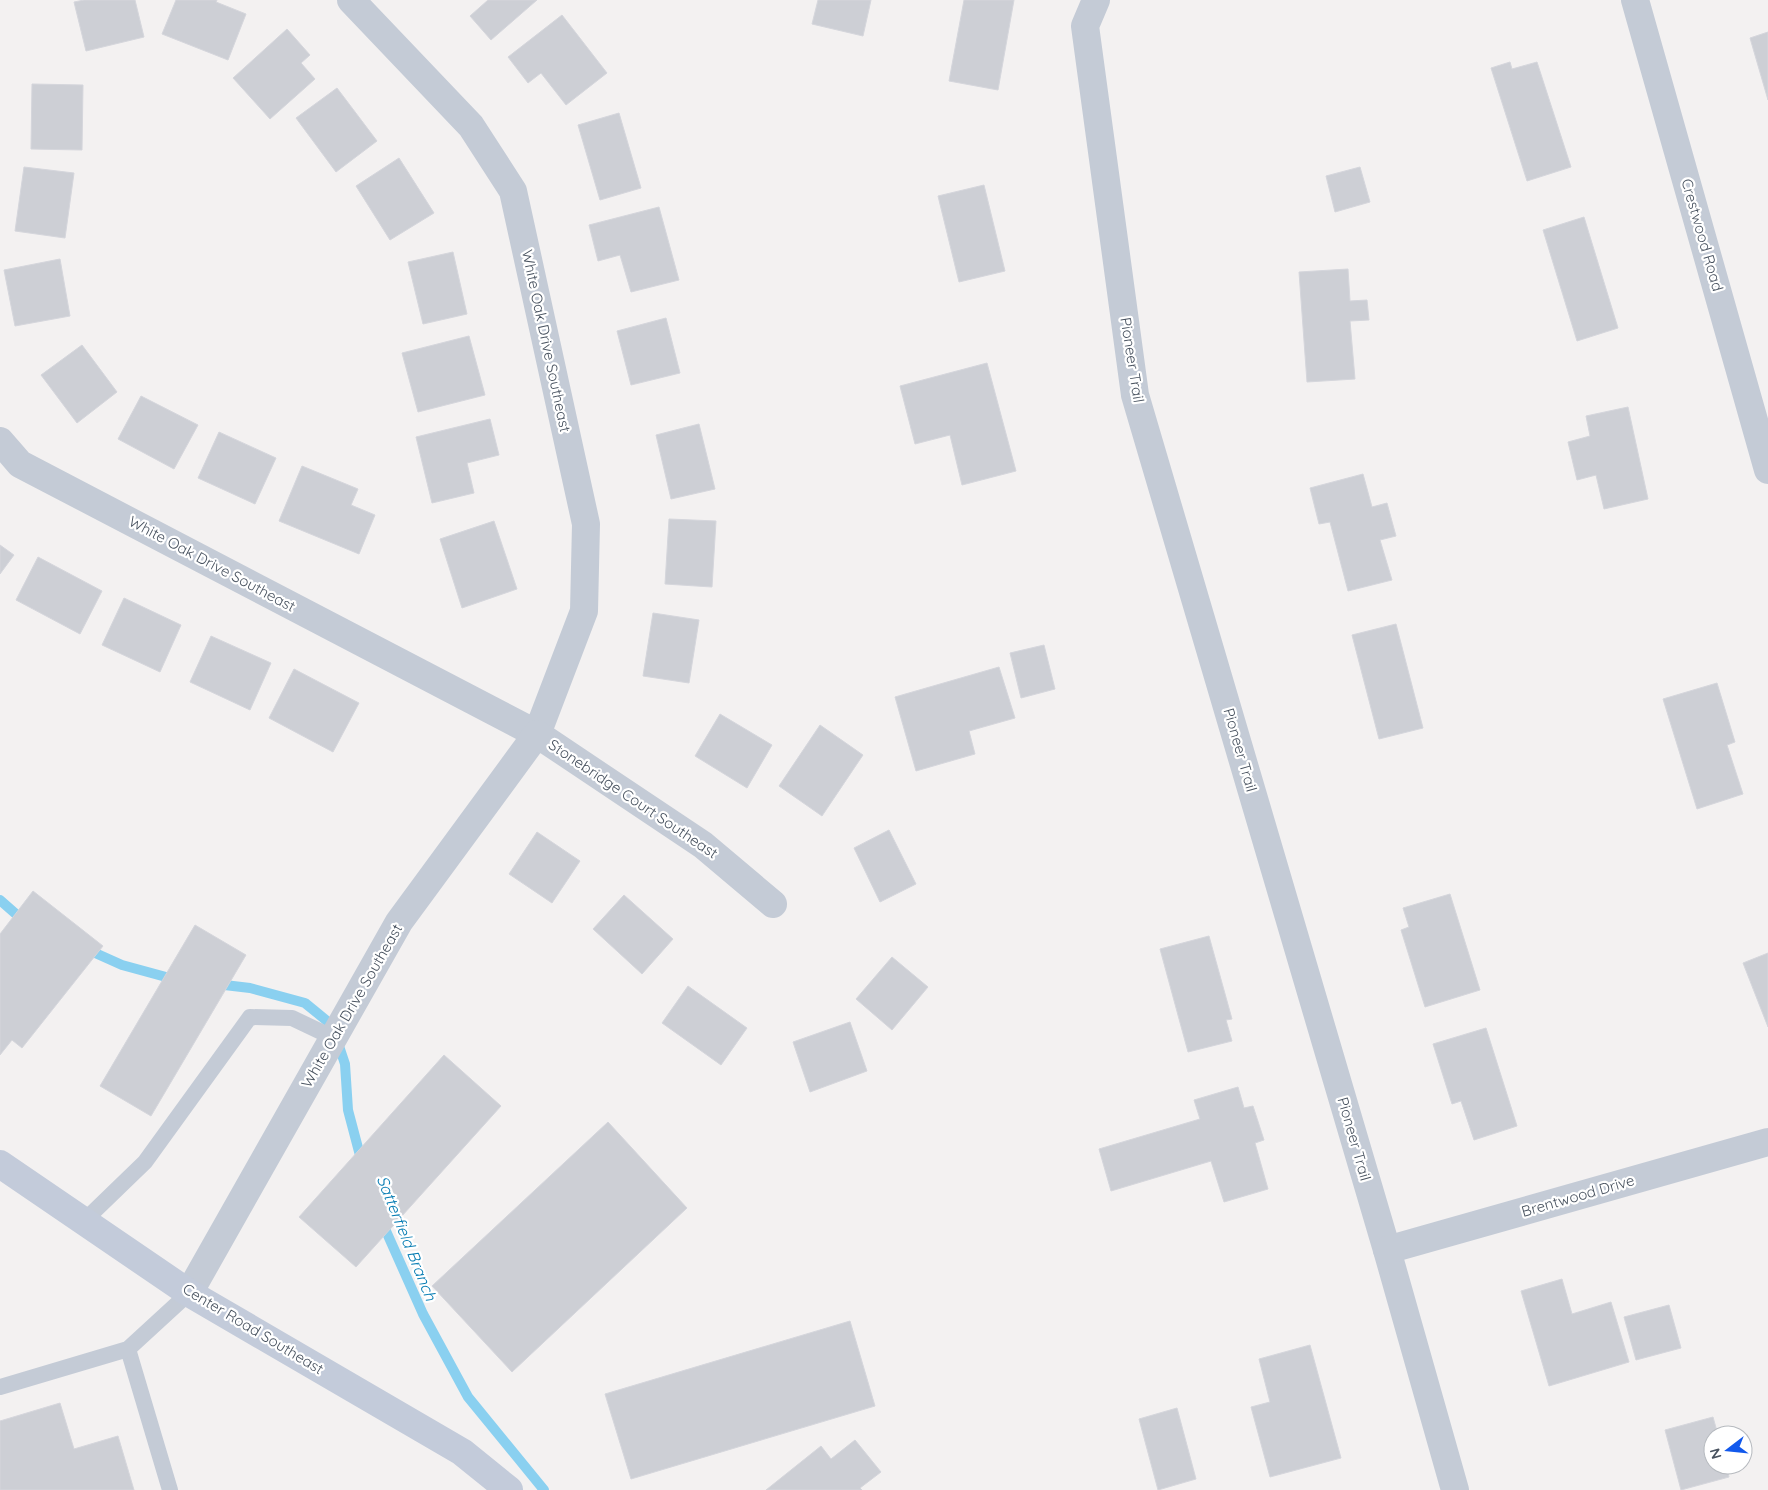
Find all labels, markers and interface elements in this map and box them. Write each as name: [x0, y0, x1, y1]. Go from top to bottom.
street label: Crestwood Road: [1677, 176, 1728, 293]
street label: White Oak Drive Southeast: [518, 248, 575, 434]
street label: Pioneer Trail: [1116, 316, 1149, 404]
street label: White Oak Drive Southeast: [126, 511, 299, 616]
street label: Pioneer Trail: [1219, 706, 1261, 794]
street label: Stonebridge Court Southeast: [545, 735, 722, 862]
street label: White Oak Drive Southeast: [297, 920, 406, 1091]
street label: Pioneer Trail: [1333, 1095, 1375, 1183]
street label: Brentwood Drive: [1519, 1170, 1637, 1221]
water label: Satterfield Branch: [373, 1173, 442, 1304]
street label: Center Road Southeast: [179, 1279, 327, 1378]
north arrow: [1703, 1425, 1753, 1475]
text: N: [1705, 1446, 1726, 1461]

